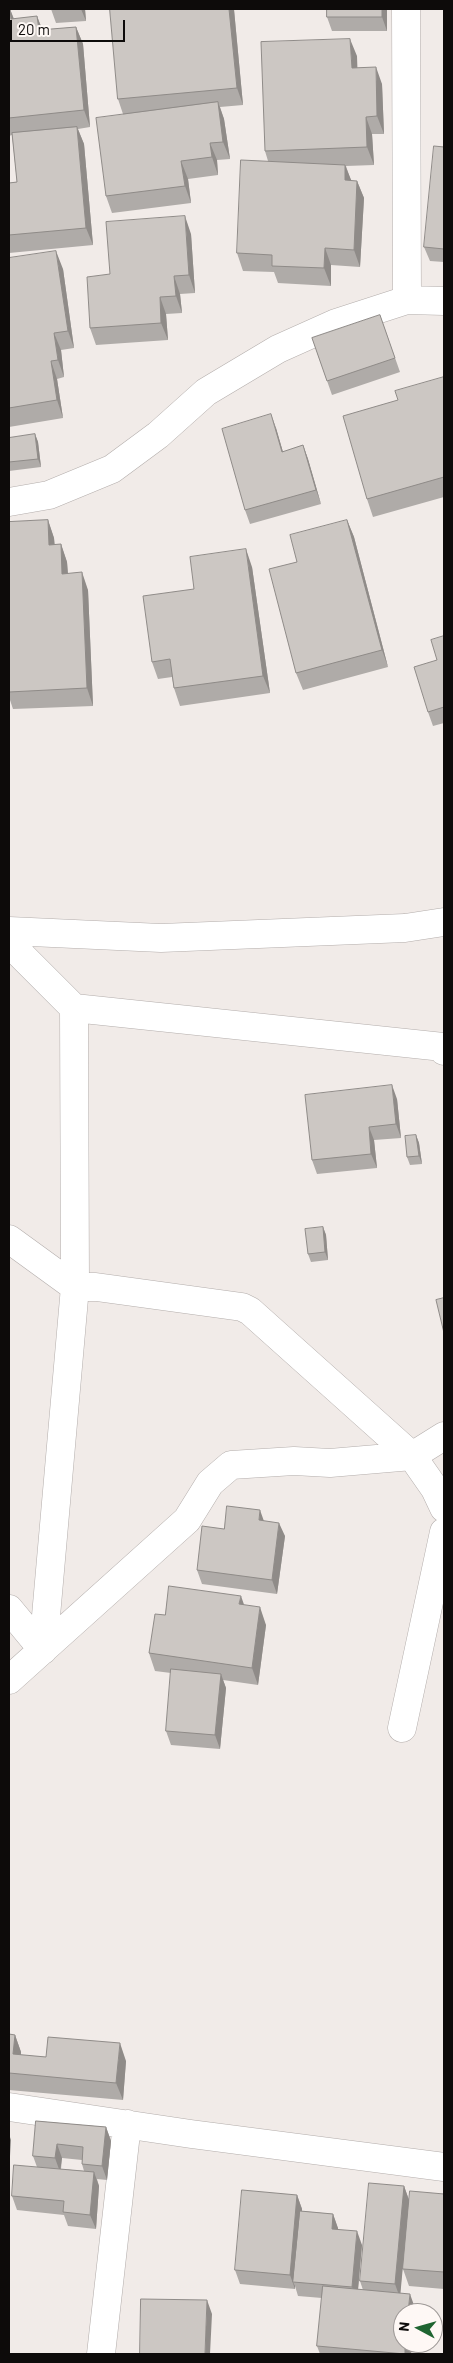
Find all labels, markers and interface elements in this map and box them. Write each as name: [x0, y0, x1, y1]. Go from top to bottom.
scale bar: [12, 10, 128, 42]
text: 20 m: [18, 20, 50, 38]
north arrow: [393, 2303, 443, 2353]
text: N: [395, 2321, 413, 2332]

